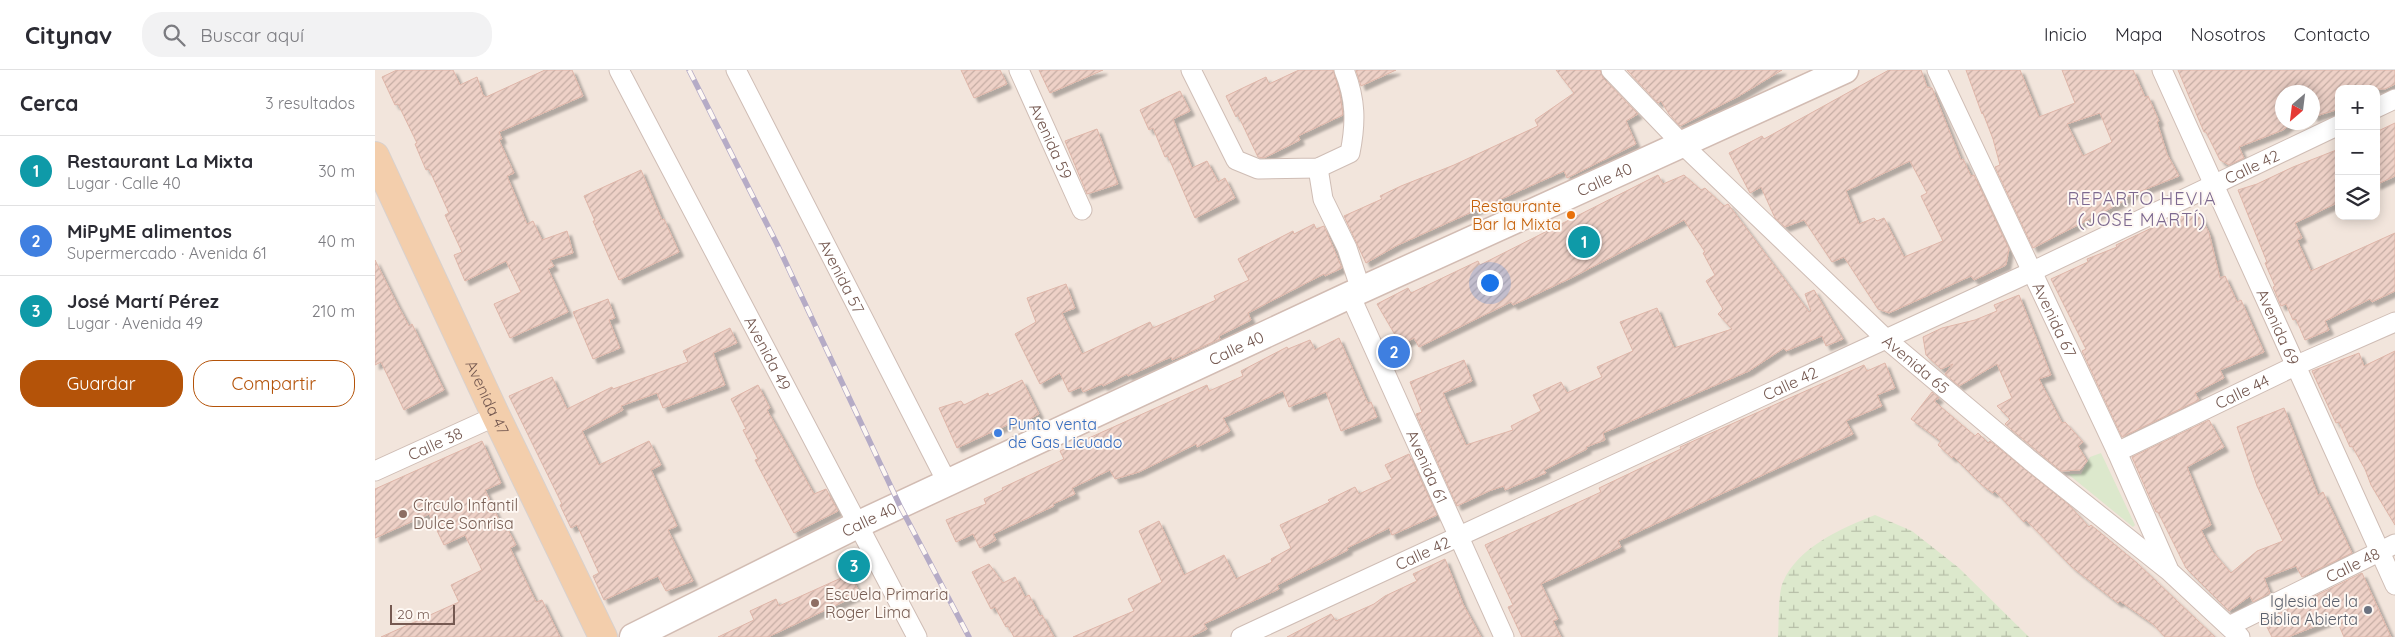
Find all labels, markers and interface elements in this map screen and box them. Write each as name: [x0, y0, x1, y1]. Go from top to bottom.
search box: [142, 12, 492, 57]
text: Citynav: [25, 20, 112, 50]
icon: search: [160, 21, 188, 49]
text: Buscar aquí: [200, 23, 304, 47]
text: Inicio: [2044, 23, 2087, 46]
text: Mapa: [2115, 23, 2163, 46]
text: Nosotros: [2191, 23, 2266, 46]
text: Contacto: [2294, 23, 2370, 46]
north arrow: [2275, 85, 2320, 130]
map controls: [2335, 85, 2380, 220]
button: +: [2335, 85, 2380, 130]
text: Cerca: [20, 90, 78, 116]
text: 3 resultados: [265, 93, 355, 113]
street label: Avenida 59: [1025, 100, 1077, 182]
button: −: [2335, 130, 2380, 175]
street label: Calle 42: [2221, 145, 2283, 188]
text: Restaurant La Mixta: [67, 149, 253, 173]
street label: Calle 40: [1574, 158, 1635, 201]
text: 1: [33, 161, 39, 181]
text: 30 m: [318, 161, 355, 181]
text: Lugar · Calle 40: [67, 173, 181, 193]
button: layers: [2335, 175, 2380, 220]
district label: REPARTO HEVIA (JOSÉ MARTÍ): [2067, 187, 2217, 231]
place label: Restaurante Bar la Mixta: [1470, 196, 1561, 234]
marker: Restaurante Bar la Mixta: [1565, 209, 1577, 221]
text: MiPyME alimentos: [67, 219, 232, 243]
pin: 1: [1568, 223, 1600, 261]
text: 2: [31, 231, 41, 251]
text: 40 m: [318, 231, 355, 251]
street label: Avenida 57: [814, 236, 869, 317]
text: Supermercado · Avenida 61: [67, 243, 267, 263]
your location: [1477, 270, 1503, 296]
street label: Avenida 67: [2028, 279, 2081, 360]
street label: Avenida 69: [2252, 286, 2304, 368]
text: José Martí Pérez: [67, 289, 219, 313]
text: 3: [32, 301, 40, 321]
text: 210 m: [312, 301, 355, 321]
text: Lugar · Avenida 49: [67, 313, 203, 333]
street label: Avenida 49: [740, 313, 796, 394]
street label: Calle 40: [1205, 327, 1267, 370]
street label: Avenida 65: [1879, 330, 1954, 398]
pin: 2: [1378, 333, 1410, 371]
street label: Avenida 47: [461, 357, 513, 438]
button: Guardar: [20, 360, 183, 407]
button: Compartir: [193, 360, 355, 407]
street label: Calle 42: [1760, 362, 1821, 405]
street label: Calle 44: [2212, 370, 2272, 413]
place label: Punto venta de Gas Licuado: [1008, 414, 1122, 452]
street label: Calle 38: [405, 423, 466, 465]
marker: Punto venta de Gas Licuado: [992, 427, 1004, 439]
street label: Avenida 61: [1402, 427, 1452, 506]
place label: Círculo Infantil Dulce Sonrisa: [413, 495, 518, 533]
street label: Calle 40: [838, 498, 900, 541]
marker: Círculo Infantil Dulce Sonrisa: [397, 508, 409, 520]
street label: Calle 42: [1392, 532, 1453, 574]
street label: Calle 48: [2322, 543, 2383, 587]
pin: 3: [838, 547, 870, 585]
place label: Escuela Primaria Roger Lima: [825, 584, 948, 622]
place label: Iglesia de la Biblia Abierta: [2260, 591, 2358, 629]
marker: Escuela Primaria Roger Lima: [809, 597, 821, 609]
scale bar: [390, 602, 455, 625]
marker: Iglesia de la Biblia Abierta: [2362, 604, 2374, 616]
text: 20 m: [397, 605, 430, 623]

